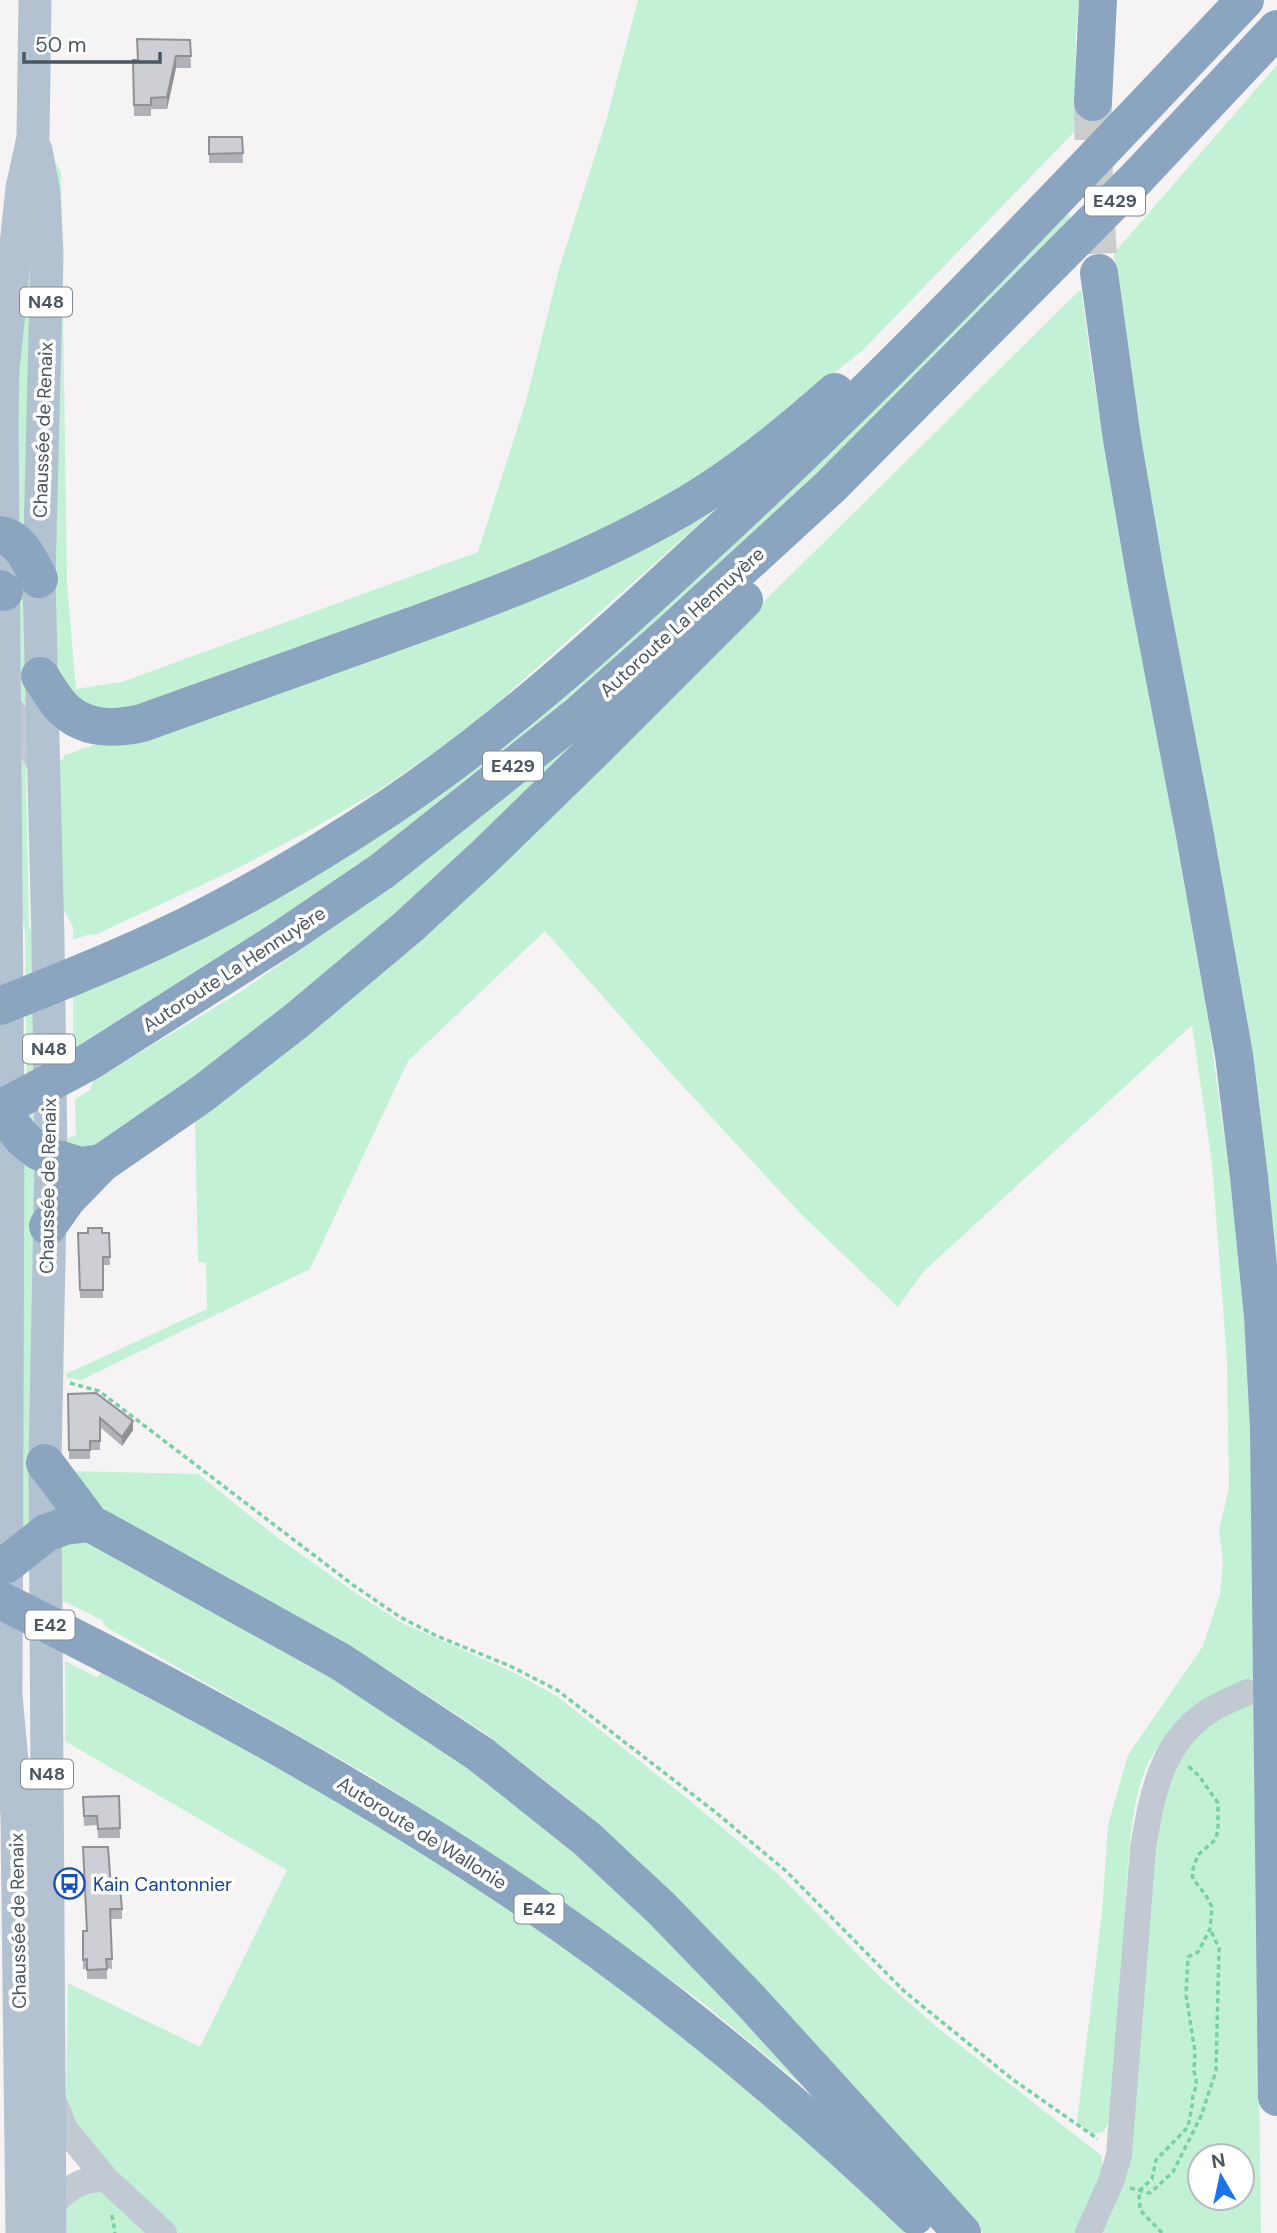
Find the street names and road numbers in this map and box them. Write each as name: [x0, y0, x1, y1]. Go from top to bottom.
road number: E429: [1085, 186, 1145, 216]
road number: N48: [20, 288, 72, 316]
street label: Chaussée de Renaix: [27, 341, 59, 518]
street label: Autoroute La Hennuyère: [594, 541, 770, 703]
road number: E429: [483, 752, 543, 780]
street label: Autoroute La Hennuyère: [138, 900, 330, 1038]
road number: N48: [23, 1034, 75, 1064]
street label: Chaussée de Renaix: [34, 1097, 62, 1274]
road number: E42: [26, 1610, 74, 1640]
road number: N48: [21, 1759, 73, 1788]
street label: Autoroute de Wallonie: [333, 1771, 511, 1895]
street label: Chaussée de Renaix: [4, 1832, 32, 2009]
road number: E42: [514, 1895, 564, 1924]

